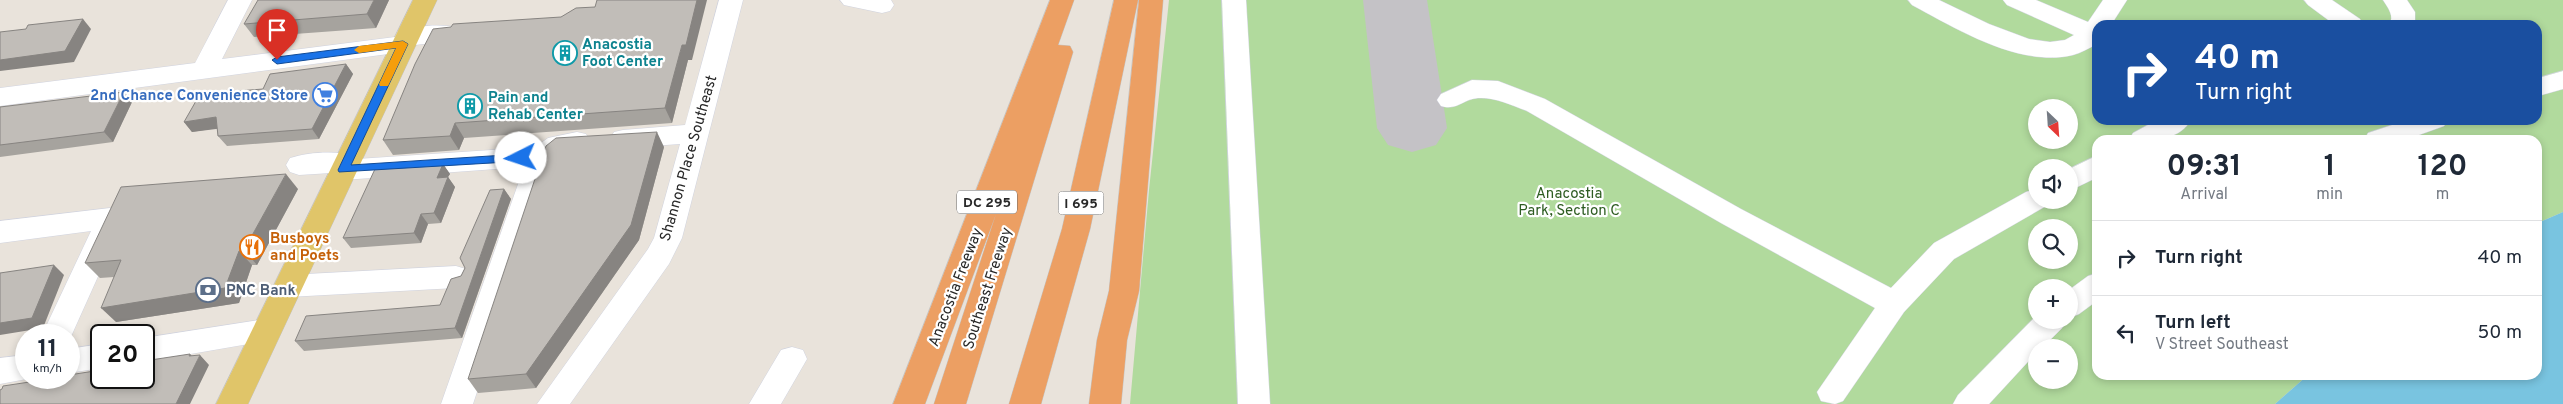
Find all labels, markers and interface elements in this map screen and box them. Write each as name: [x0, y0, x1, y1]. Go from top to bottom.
pin: [256, 9, 298, 60]
icon: arrive: [263, 16, 291, 44]
place label: Anacostia Foot Center: [582, 36, 664, 72]
text: 40 m: [2195, 37, 2280, 81]
building icon: Anacostia Foot Center: [552, 40, 578, 66]
icon: right: [2112, 40, 2177, 105]
street label: Shannon Place Southeast: [657, 73, 722, 244]
text: Turn right: [2195, 80, 2292, 107]
supermarket icon: 2nd Chance Convenience Store: [312, 82, 338, 108]
place label: 2nd Chance Convenience Store: [90, 87, 308, 106]
place label: Pain and Rehab Center: [488, 89, 584, 125]
building icon: Pain and Rehab Center: [457, 93, 483, 119]
north arrow: [2028, 99, 2078, 149]
map controls: [2028, 99, 2078, 389]
position arrow: [494, 131, 546, 183]
text: 09:31: [2166, 149, 2242, 186]
text: 1: [2324, 149, 2336, 186]
text: 120: [2417, 149, 2468, 186]
button: sound: [2028, 159, 2078, 209]
park label: Anacostia Park, Section C: [1518, 185, 1620, 221]
text: Arrival: [2180, 185, 2228, 205]
text: min: [2316, 185, 2343, 205]
text: m: [2436, 185, 2449, 205]
road number: DC 295: [957, 190, 1017, 213]
road number: I 695: [1058, 192, 1104, 214]
button: search: [2028, 219, 2078, 269]
street label: Anacostia Freeway: [925, 225, 988, 350]
street label: Southeast Freeway: [960, 225, 1017, 352]
place label: Busboys and Poets: [270, 230, 339, 266]
restaurant icon: Busboys and Poets: [239, 234, 265, 260]
icon: right: [2112, 244, 2140, 272]
text: Turn right: [2155, 246, 2243, 270]
text: 40 m: [2477, 246, 2522, 270]
bank icon: PNC Bank: [195, 277, 221, 303]
button: +: [2028, 279, 2078, 329]
place label: PNC Bank: [226, 282, 296, 301]
text: Turn left: [2155, 311, 2231, 335]
icon: left: [2112, 319, 2140, 347]
text: 50 m: [2477, 321, 2522, 345]
speed limit sign: 20: [90, 324, 155, 389]
text: 11: [37, 334, 58, 366]
text: V Street Southeast: [2155, 335, 2289, 355]
button: −: [2028, 339, 2078, 389]
text: km/h: [33, 361, 62, 377]

